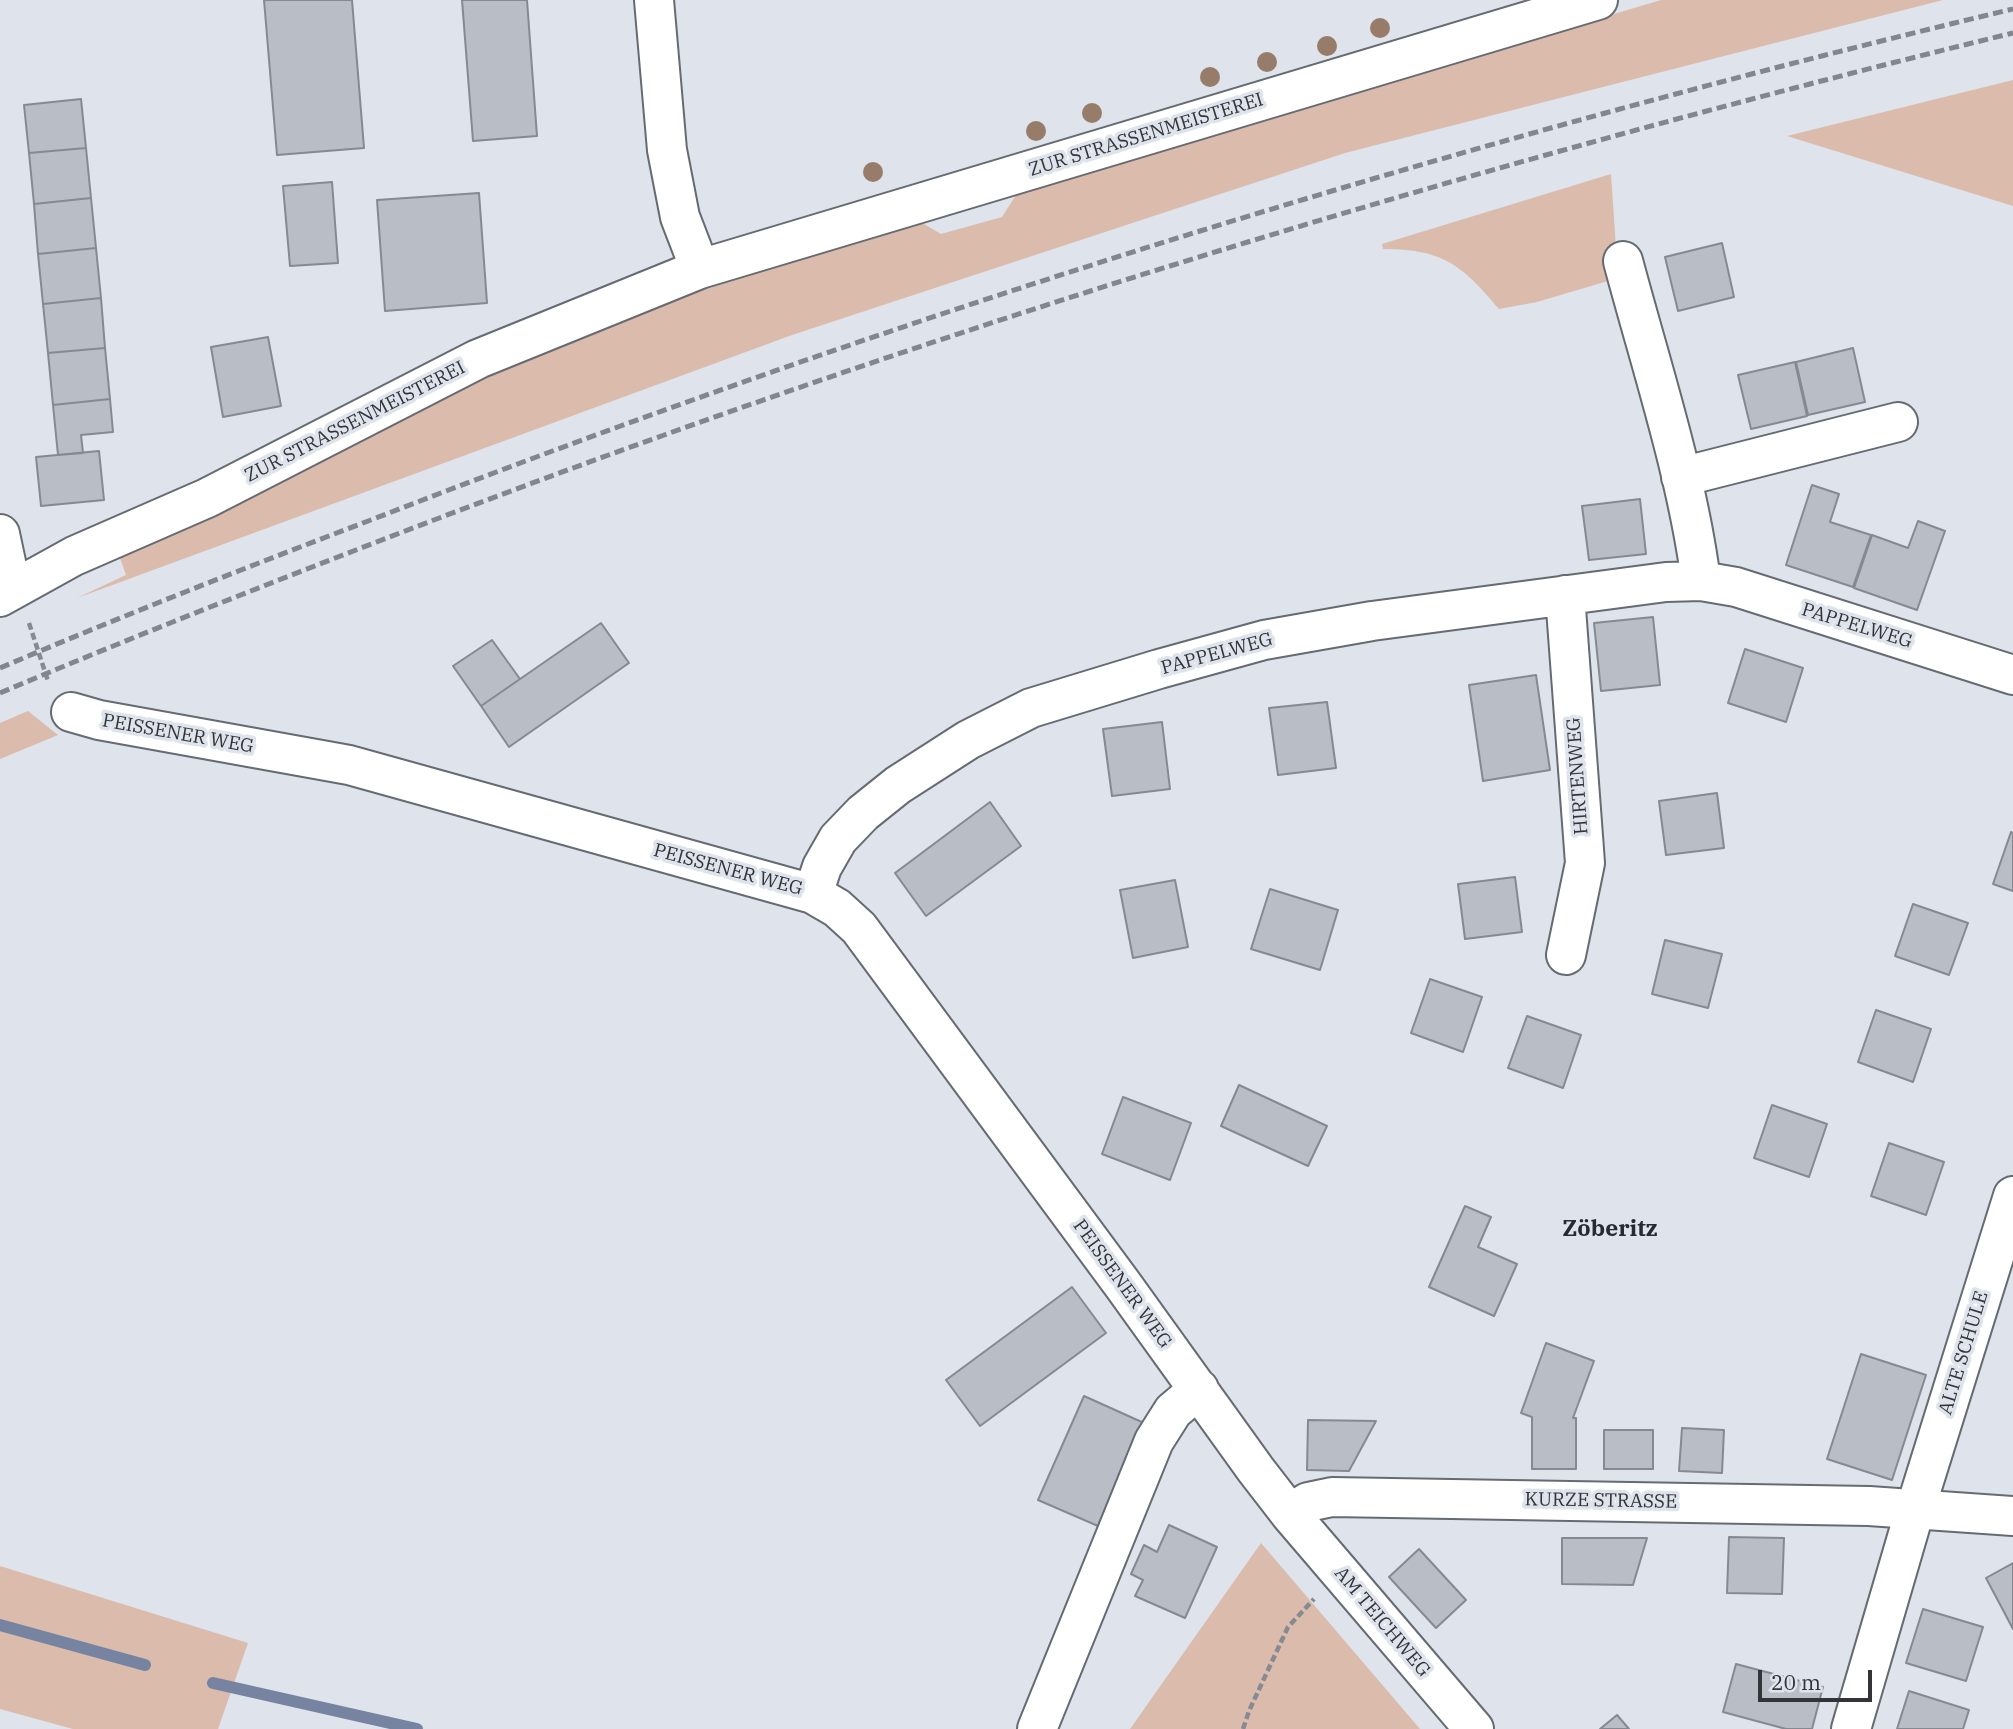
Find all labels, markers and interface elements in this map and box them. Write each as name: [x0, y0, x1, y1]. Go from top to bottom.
street label: ZUR STRASSENMEISTEREI: [1026, 88, 1266, 182]
street label: ZUR STRASSENMEISTEREI: [241, 356, 469, 488]
street label: PAPPELWEG: [1799, 598, 1915, 654]
street label: PAPPELWEG: [1159, 628, 1275, 680]
street label: PEISSENER WEG: [100, 709, 256, 759]
street label: HIRTENWEG: [1563, 717, 1593, 835]
street label: PEISSENER WEG: [651, 839, 805, 901]
street label: PEISSENER WEG: [1068, 1215, 1176, 1353]
district label: Zöberitz: [1562, 1215, 1658, 1243]
street label: ALTE SCHULE: [1934, 1289, 1994, 1417]
street label: KURZE STRASSE: [1525, 1488, 1677, 1514]
street label: AM TEICHWEG: [1329, 1562, 1435, 1682]
scale bar: [1761, 1656, 1875, 1700]
text: 20 m: [1771, 1668, 1821, 1696]

